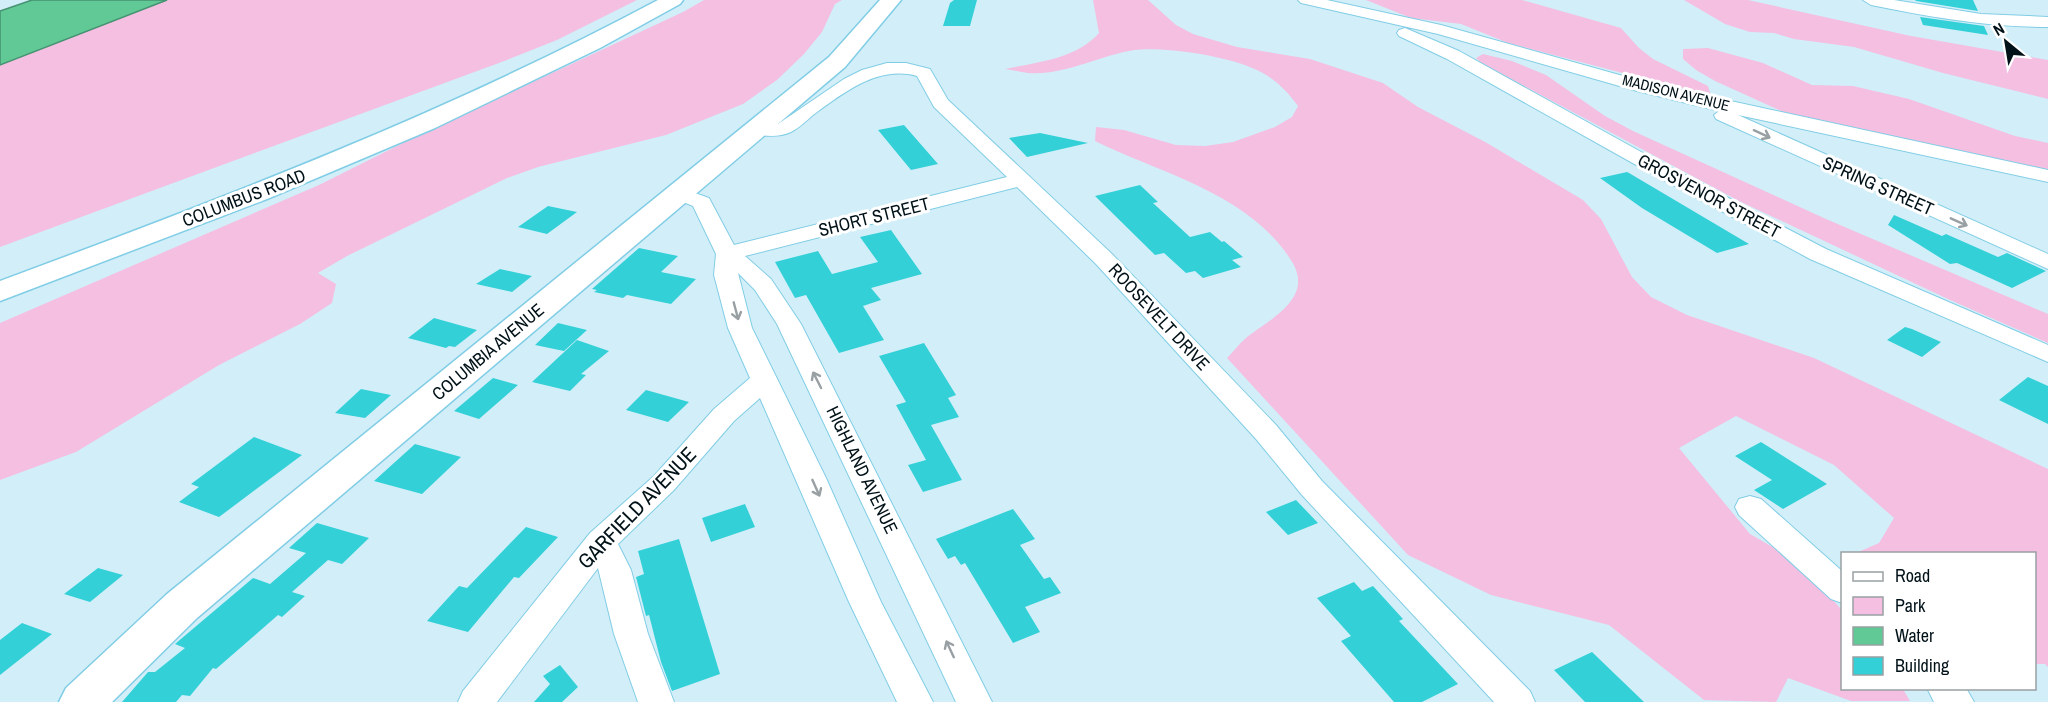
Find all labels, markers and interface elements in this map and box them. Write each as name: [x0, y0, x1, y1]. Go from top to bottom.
north arrow: [1976, 12, 2036, 72]
text: N: [1989, 17, 2008, 41]
street label: MADISON AVENUE: [1620, 69, 1732, 116]
one-way arrow: [1753, 129, 1771, 141]
street label: GROSVENOR STREET: [1633, 147, 1785, 244]
street label: SPRING STREET: [1819, 150, 1938, 221]
street label: COLUMBUS ROAD: [178, 162, 309, 233]
street label: SHORT STREET: [816, 191, 932, 242]
one-way arrow: [1950, 217, 1968, 229]
street label: ROOSEVELT DRIVE: [1103, 258, 1216, 376]
street label: COLUMBIA AVENUE: [426, 297, 549, 406]
one-way arrow: [730, 301, 742, 320]
one-way arrow: [811, 371, 822, 389]
street label: HIGHLAND AVENUE: [821, 402, 904, 538]
street label: GARFIELD AVENUE: [571, 440, 702, 575]
one-way arrow: [811, 478, 822, 497]
legend: [1841, 552, 2036, 690]
text: Road: [1895, 563, 1930, 588]
text: Park: [1895, 593, 1926, 618]
text: Water: [1895, 623, 1934, 648]
one-way arrow: [943, 640, 955, 658]
text: Building: [1895, 653, 1950, 678]

